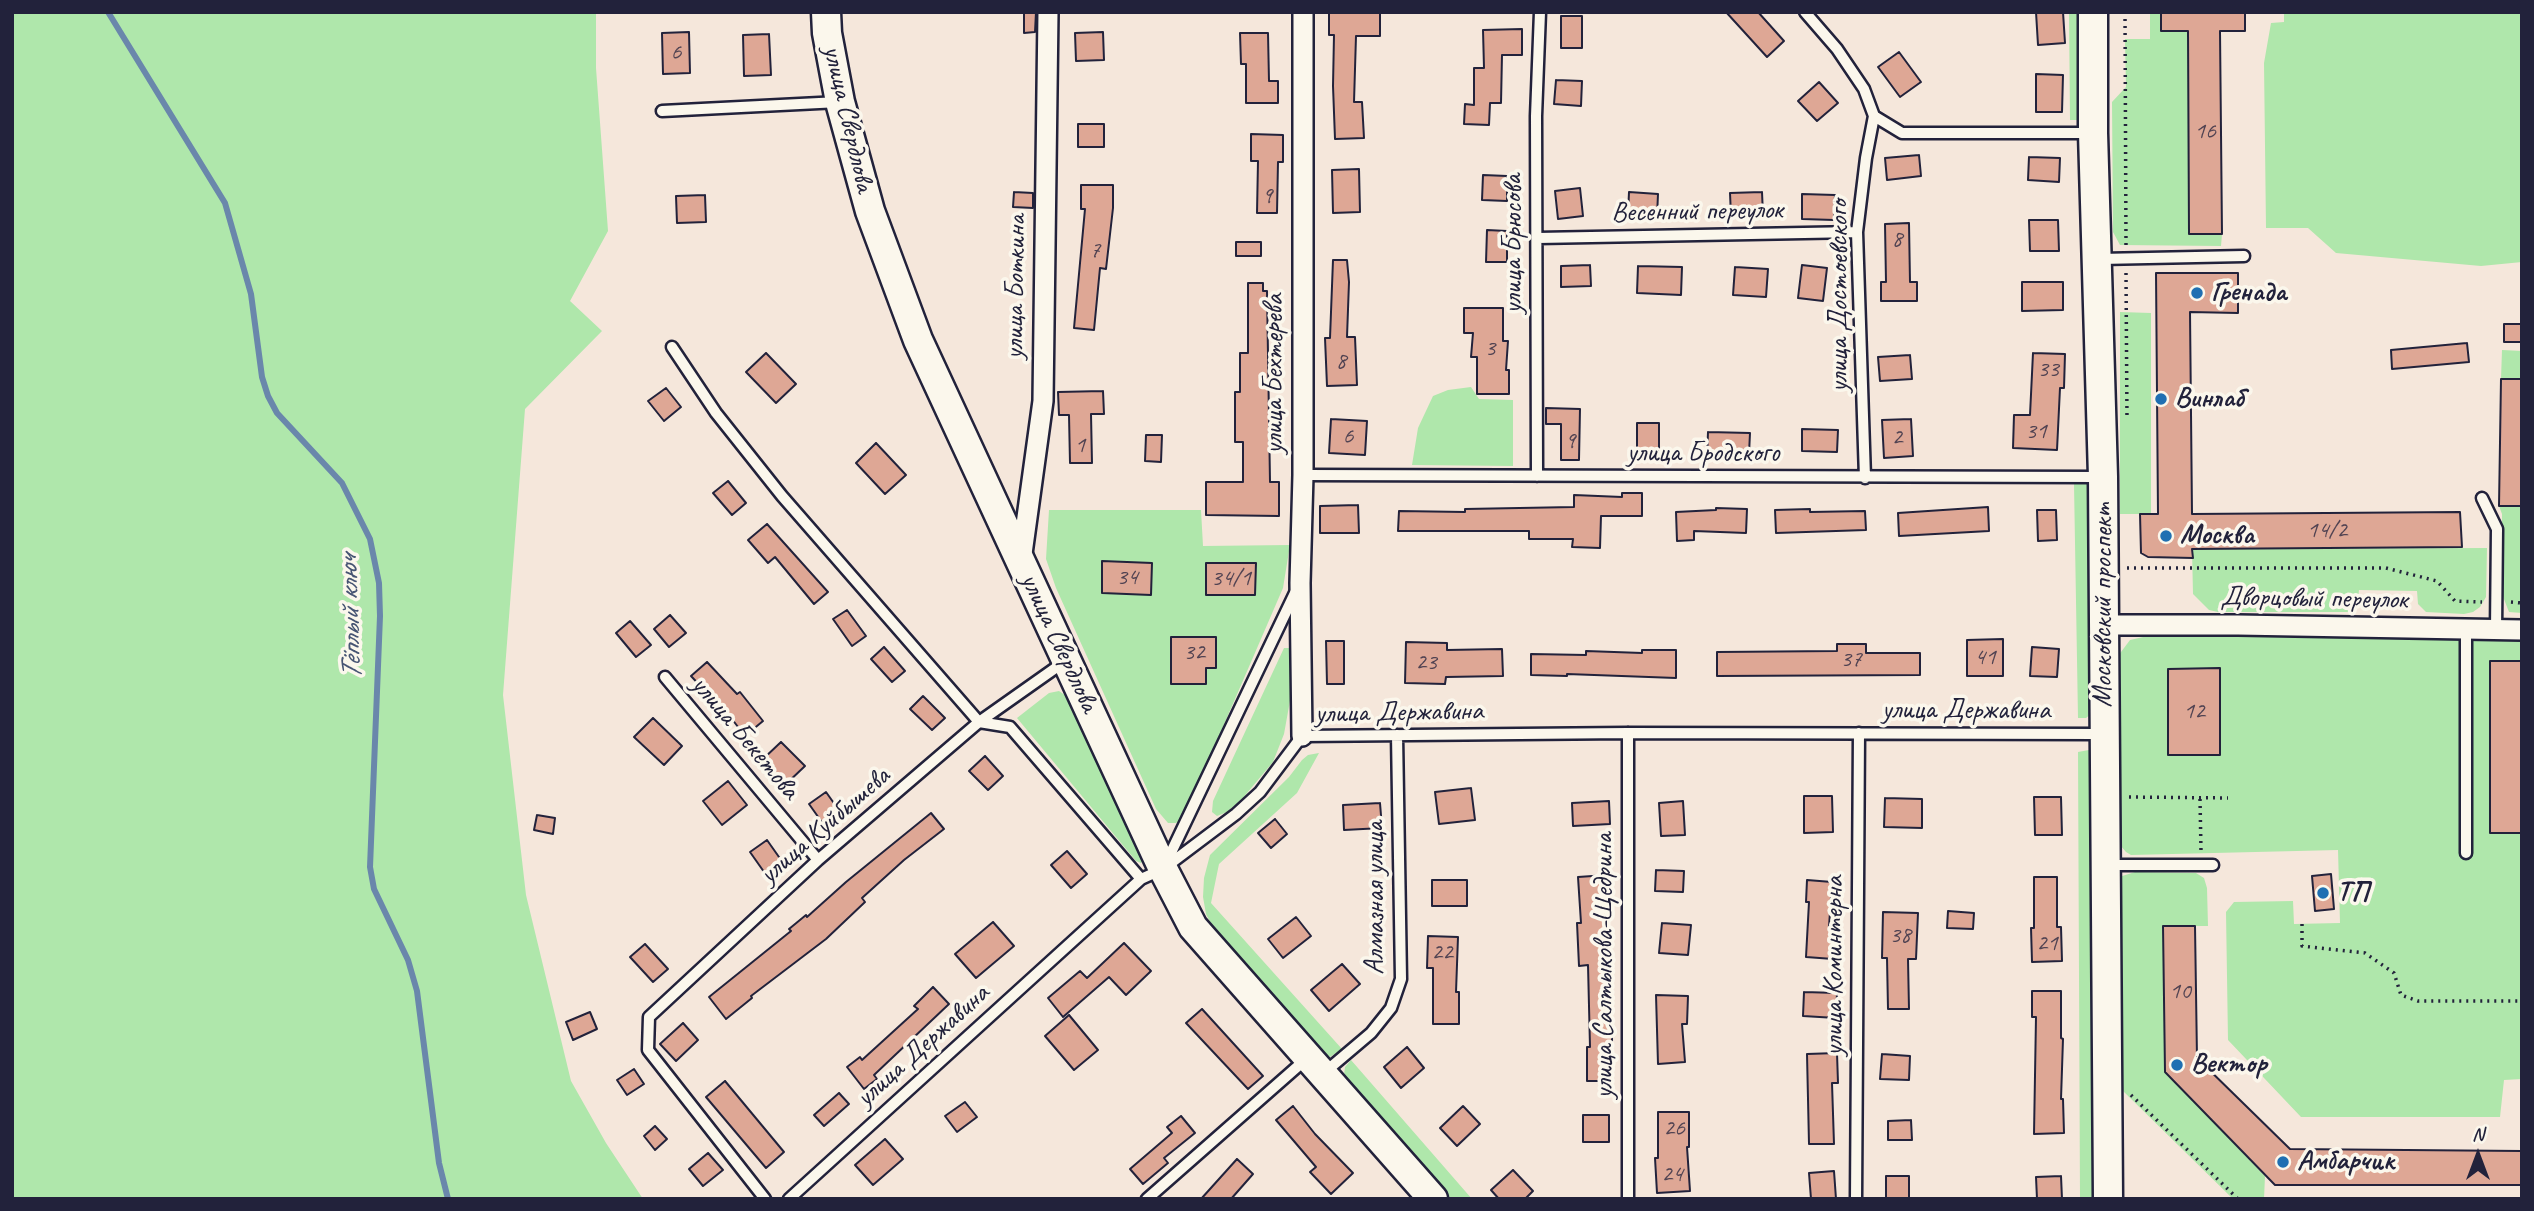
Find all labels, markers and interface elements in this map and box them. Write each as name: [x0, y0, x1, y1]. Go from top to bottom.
house number: 6: [671, 39, 681, 67]
street label: улица Свердлова: [815, 42, 881, 196]
house number: 16: [2194, 118, 2216, 146]
street label: улица Брюсова: [1497, 174, 1531, 314]
house number: 9: [1262, 183, 1272, 211]
street label: Весенний переулок: [1611, 194, 1783, 230]
street label: улица Достоевского: [1823, 200, 1857, 392]
street label: улица Боткина: [998, 214, 1034, 360]
house number: 8: [1892, 226, 1902, 254]
house number: 7: [1090, 237, 1100, 265]
place label: Гренада: [2211, 276, 2286, 310]
marker: Гренада: [2189, 285, 2205, 301]
street label: улица Бехтерева: [1258, 294, 1292, 454]
house number: 3: [1485, 335, 1495, 363]
house number: 8: [1336, 348, 1346, 376]
house number: 33: [2037, 356, 2059, 384]
place label: Винлаб: [2175, 382, 2244, 416]
marker: Винлаб: [2153, 391, 2169, 407]
house number: 31: [2025, 418, 2047, 446]
house number: 6: [1343, 423, 1353, 451]
house number: 2: [1892, 424, 1902, 452]
house number: 9: [1565, 428, 1575, 456]
house number: 1: [1075, 432, 1085, 460]
street label: улица Бродского: [1627, 437, 1779, 471]
street label: Московский проспект: [2087, 503, 2121, 707]
house number: 14/2: [2307, 517, 2347, 545]
place label: Москва: [2180, 519, 2254, 553]
marker: Москва: [2158, 528, 2174, 544]
water label: Тёплый ключ: [331, 555, 371, 681]
house number: 34: [1116, 564, 1138, 592]
house number: 34/1: [1211, 565, 1251, 593]
street label: улица Свердлова: [1012, 568, 1106, 718]
street label: Дворцовый переулок: [2220, 581, 2408, 617]
house number: 32: [1183, 639, 1205, 667]
house number: 41: [1974, 644, 1996, 672]
house number: 37: [1840, 646, 1862, 674]
house number: 23: [1415, 649, 1437, 677]
street label: улица Бекетова: [684, 669, 806, 807]
street label: улица Державина: [1882, 694, 2050, 728]
street label: улица Державина: [1315, 695, 1483, 731]
house number: 12: [2183, 698, 2205, 726]
street label: улица Куйбышева: [753, 760, 897, 892]
street label: Алмазная улица: [1359, 821, 1393, 975]
street label: улица Салтыкова-Щедрина: [1588, 833, 1622, 1099]
street label: улица Коминтерна: [1818, 876, 1852, 1056]
place label: ТП: [2337, 876, 2368, 910]
marker: ТП: [2315, 885, 2331, 901]
house number: 38: [1889, 922, 1911, 950]
house number: 21: [2036, 930, 2058, 958]
house number: 22: [1431, 939, 1453, 967]
street label: улица Державина: [849, 977, 997, 1115]
house number: 10: [2169, 978, 2191, 1006]
place label: Вектор: [2191, 1048, 2267, 1082]
marker: Вектор: [2169, 1057, 2185, 1073]
house number: 26: [1663, 1115, 1685, 1143]
north arrow: [2443, 1120, 2513, 1190]
text: N: [2472, 1122, 2484, 1146]
place label: Амбарчик: [2297, 1145, 2394, 1179]
marker: Амбарчик: [2275, 1154, 2291, 1170]
house number: 24: [1661, 1161, 1683, 1189]

